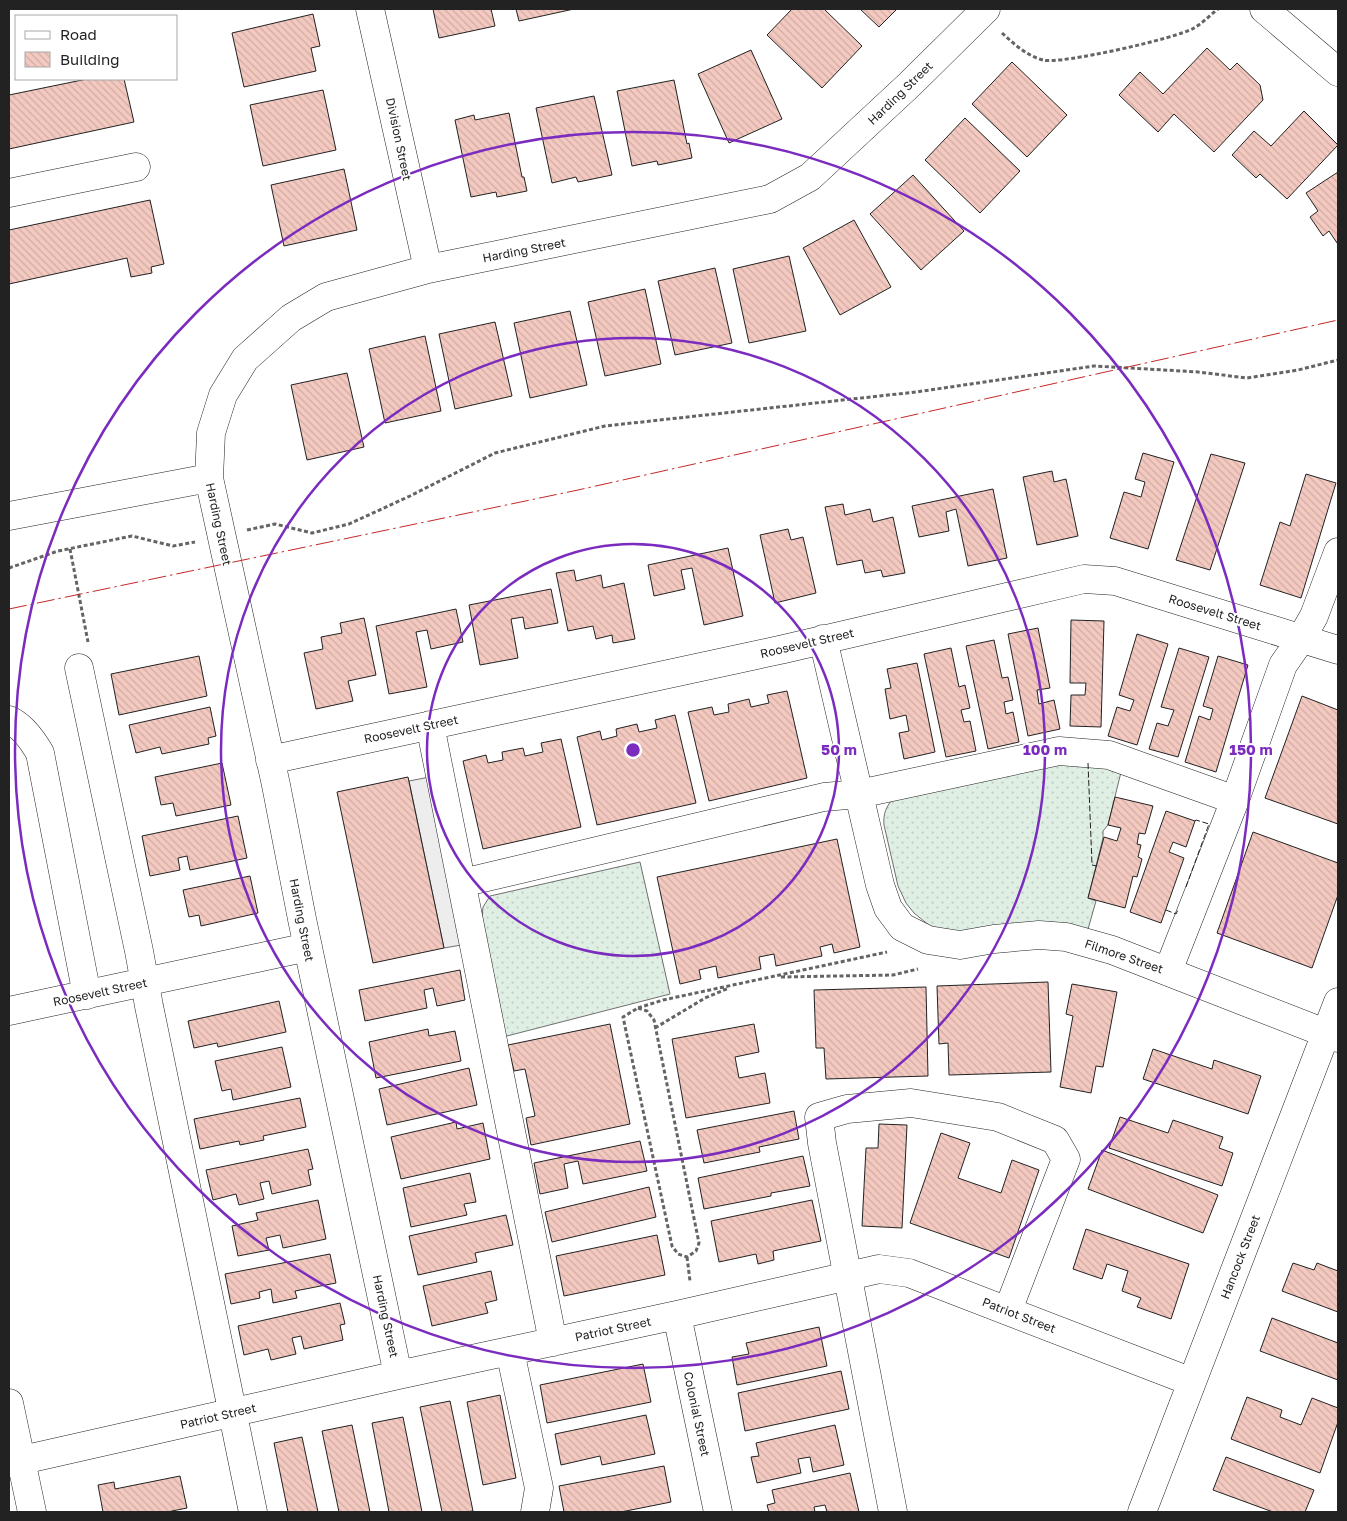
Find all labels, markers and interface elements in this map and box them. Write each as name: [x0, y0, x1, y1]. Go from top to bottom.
legend: [15, 15, 178, 80]
text: Road: [60, 25, 97, 43]
text: Building: [60, 50, 120, 68]
street label: Harding Street: [864, 58, 936, 128]
street label: Division Street: [383, 96, 415, 182]
street label: Harding Street: [481, 235, 567, 265]
street label: Harding Street: [203, 481, 235, 567]
street label: Roosevelt Street: [1167, 591, 1263, 633]
street label: Roosevelt Street: [759, 625, 856, 661]
street label: Roosevelt Street: [363, 712, 460, 746]
text: 50 m: [821, 740, 857, 758]
text: 100 m: [1023, 740, 1067, 758]
text: 150 m: [1229, 740, 1273, 758]
centre of rings: [624, 741, 642, 759]
street label: Harding Street: [287, 877, 317, 963]
street label: Filmore Street: [1083, 936, 1165, 977]
street label: Roosevelt Street: [52, 975, 149, 1009]
street label: Hancock Street: [1217, 1213, 1263, 1301]
street label: Harding Street: [370, 1273, 402, 1359]
street label: Patriot Street: [980, 1294, 1058, 1336]
street label: Patriot Street: [573, 1314, 653, 1344]
street label: Colonial Street: [681, 1370, 713, 1458]
street label: Patriot Street: [178, 1400, 258, 1432]

